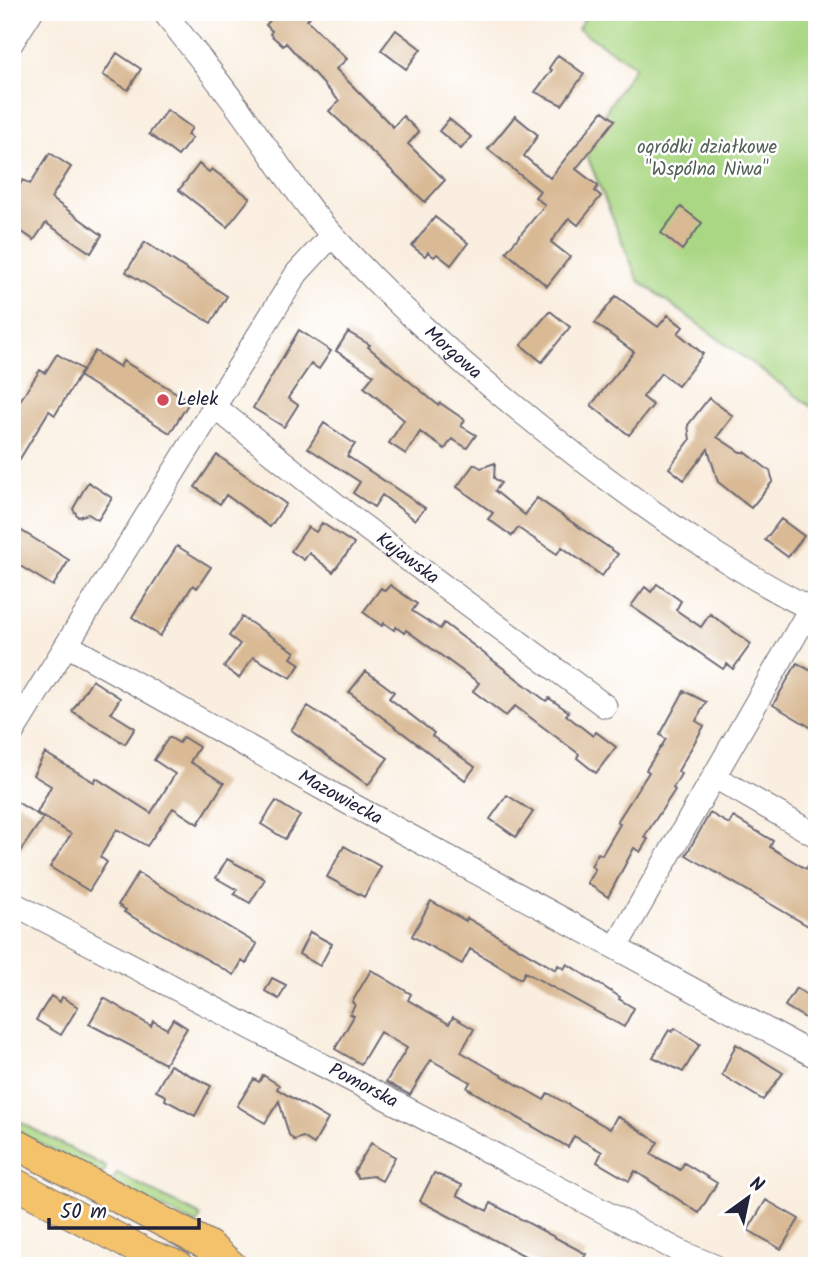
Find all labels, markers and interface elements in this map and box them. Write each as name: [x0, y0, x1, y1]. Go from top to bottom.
park label: ogródki działkowe "Wspólna Niwa": [637, 133, 777, 185]
street label: Morgowa: [416, 319, 488, 387]
place label: Lelek: [177, 385, 218, 415]
marker: Lelek: [155, 392, 171, 408]
street label: Kujawska: [369, 525, 445, 593]
street label: Mazowiecka: [292, 762, 388, 834]
street label: Pomorska: [323, 1055, 403, 1117]
north arrow: [714, 1162, 784, 1232]
text: N: [743, 1170, 769, 1201]
scale bar: [49, 1187, 200, 1231]
text: 50 m: [60, 1196, 107, 1229]

